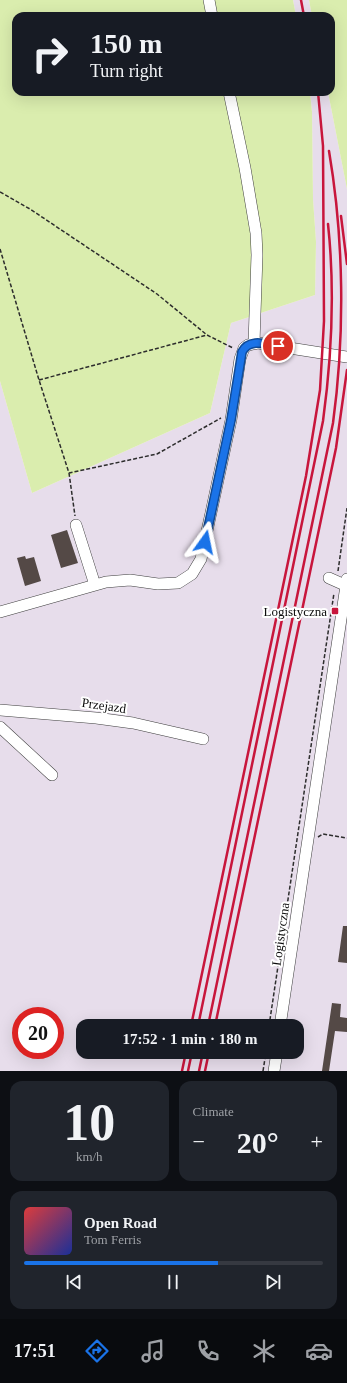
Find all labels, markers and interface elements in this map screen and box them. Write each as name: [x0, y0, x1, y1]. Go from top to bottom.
icon: right: [24, 28, 76, 80]
text: 150 m: [90, 28, 162, 59]
text: Turn right: [90, 61, 163, 81]
pin: [261, 329, 295, 363]
icon: arrive: [267, 335, 289, 357]
position arrow: [184, 521, 226, 563]
place label: Logistyczna: [263, 604, 327, 619]
marker: Logistyczna: [330, 606, 340, 616]
street label: Przejazd: [81, 695, 128, 716]
street label: Logistyczna: [269, 901, 292, 967]
speed limit sign: 20: [12, 1007, 64, 1059]
text: 17:52 · 1 min · 180 m: [123, 1031, 258, 1047]
text: 10: [63, 1094, 115, 1151]
text: Climate: [193, 1104, 234, 1119]
text: 20°: [237, 1126, 279, 1159]
text: −: [193, 1129, 205, 1154]
text: +: [311, 1129, 323, 1154]
text: km/h: [76, 1149, 103, 1164]
text: Open Road: [84, 1215, 157, 1231]
text: Tom Ferris: [84, 1232, 141, 1247]
icon: previous: [63, 1271, 85, 1293]
icon: pause: [162, 1271, 184, 1293]
icon: next: [262, 1271, 284, 1293]
icon: directions: [83, 1337, 111, 1365]
icon: music: [139, 1337, 167, 1365]
icon: phone: [194, 1337, 222, 1365]
icon: climate: [250, 1337, 278, 1365]
icon: car: [305, 1337, 333, 1365]
text: 17:51: [14, 1341, 56, 1361]

